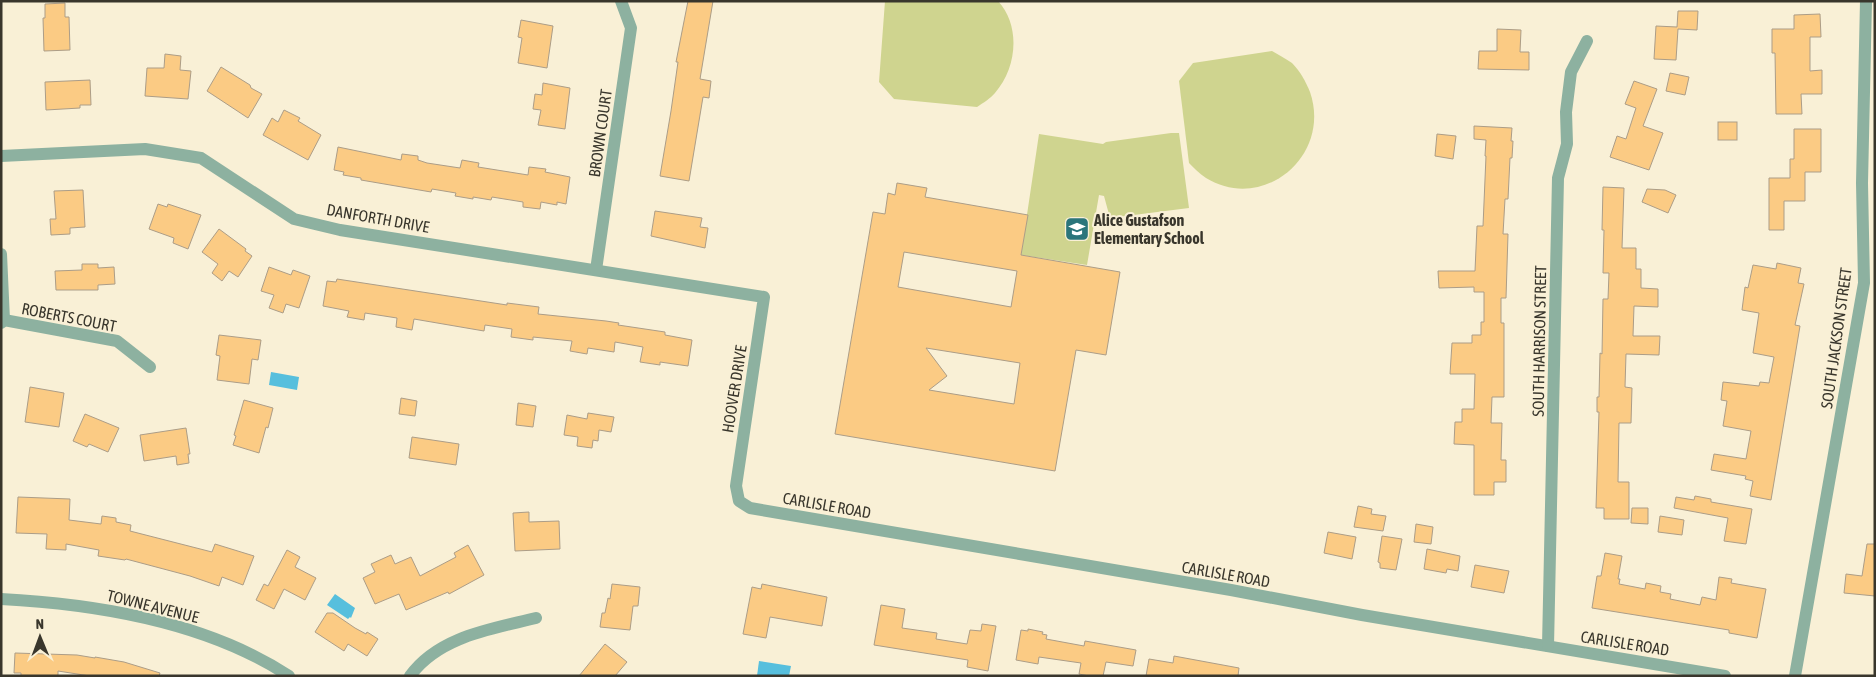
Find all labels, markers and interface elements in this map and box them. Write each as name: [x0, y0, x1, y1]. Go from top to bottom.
street label: BROWN COURT: [585, 88, 615, 178]
street label: DANFORTH DRIVE: [325, 200, 431, 236]
place label: Alice Gustafson Elementary School: [1093, 211, 1205, 247]
school or university icon: Alice Gustafson Elementary School: [1064, 216, 1090, 242]
street label: SOUTH HARRISON STREET: [1529, 265, 1549, 417]
street label: SOUTH JACKSON STREET: [1817, 266, 1855, 410]
street label: ROBERTS COURT: [20, 299, 118, 335]
street label: HOOVER DRIVE: [718, 344, 750, 434]
street label: CARLISLE ROAD: [782, 488, 873, 522]
street label: CARLISLE ROAD: [1181, 557, 1272, 591]
street label: TOWNE AVENUE: [105, 586, 201, 626]
north arrow: [15, 612, 65, 662]
text: N: [36, 616, 44, 632]
street label: CARLISLE ROAD: [1580, 627, 1671, 659]

